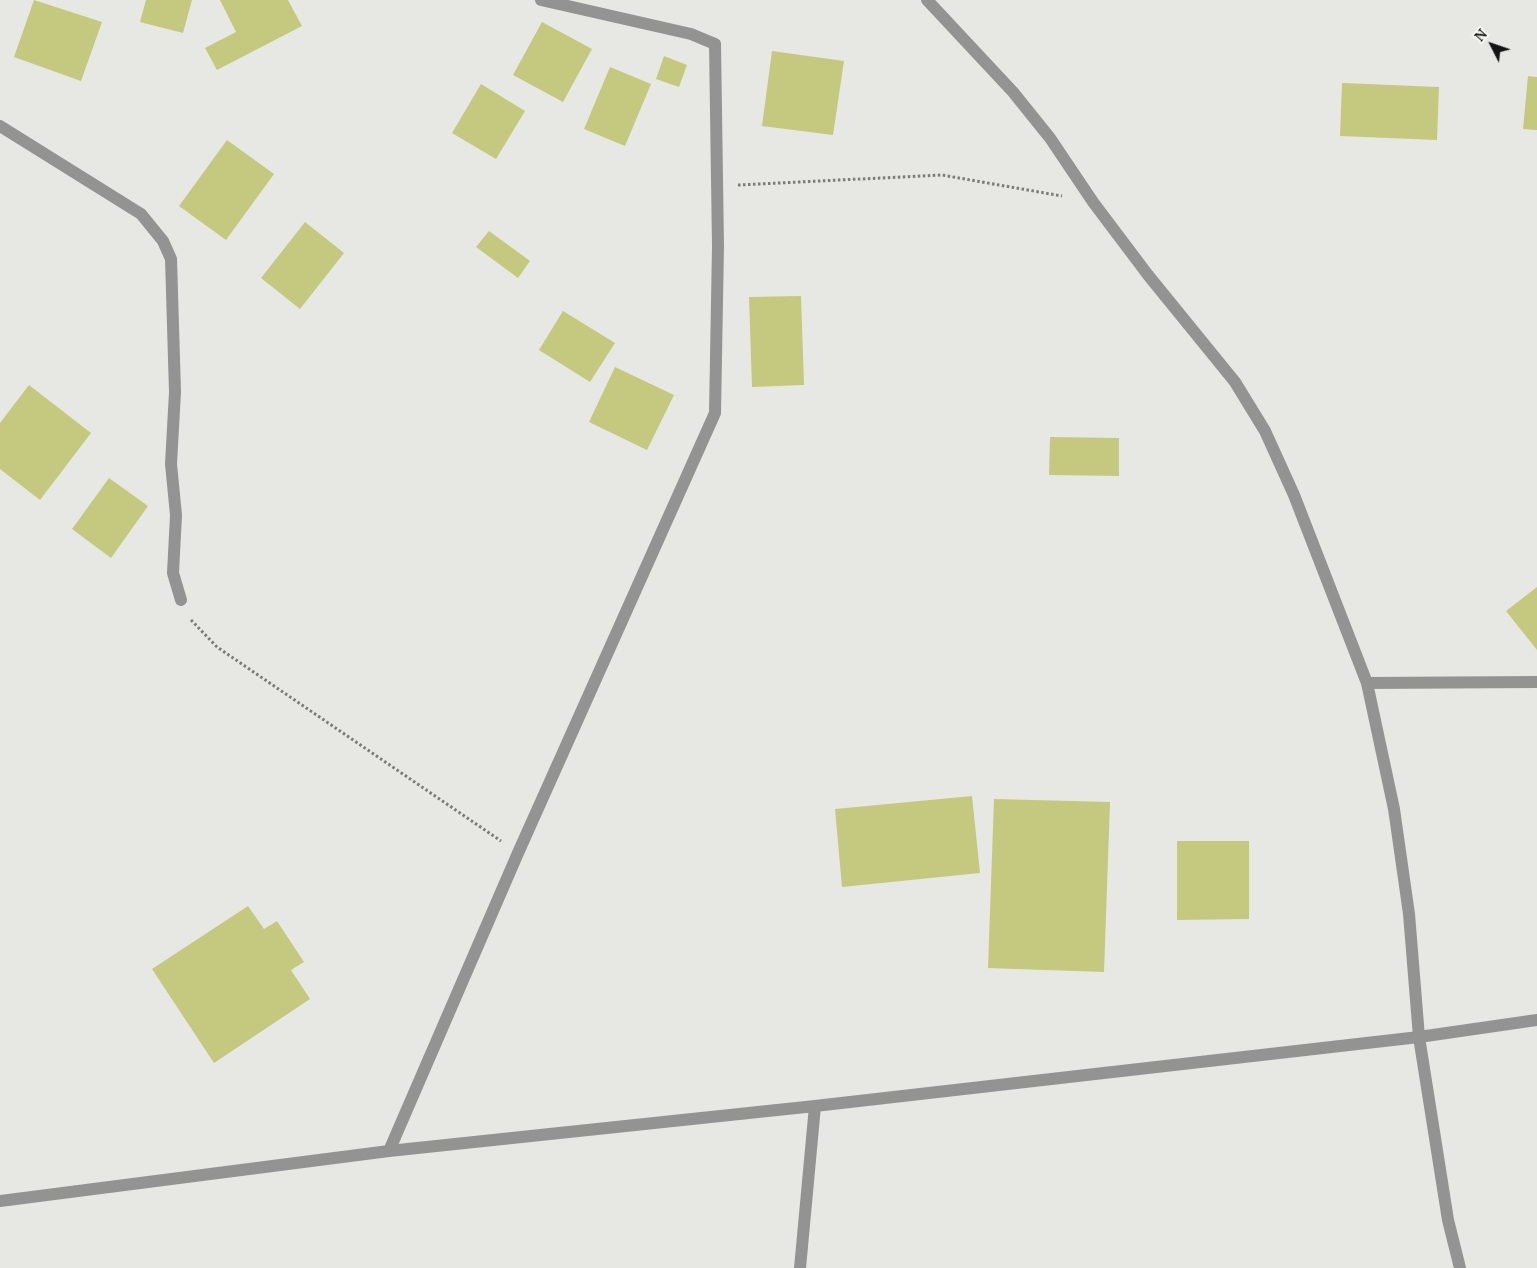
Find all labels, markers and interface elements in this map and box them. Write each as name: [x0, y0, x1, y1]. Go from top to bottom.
north arrow: [1467, 20, 1517, 70]
text: N: [1470, 25, 1491, 45]

